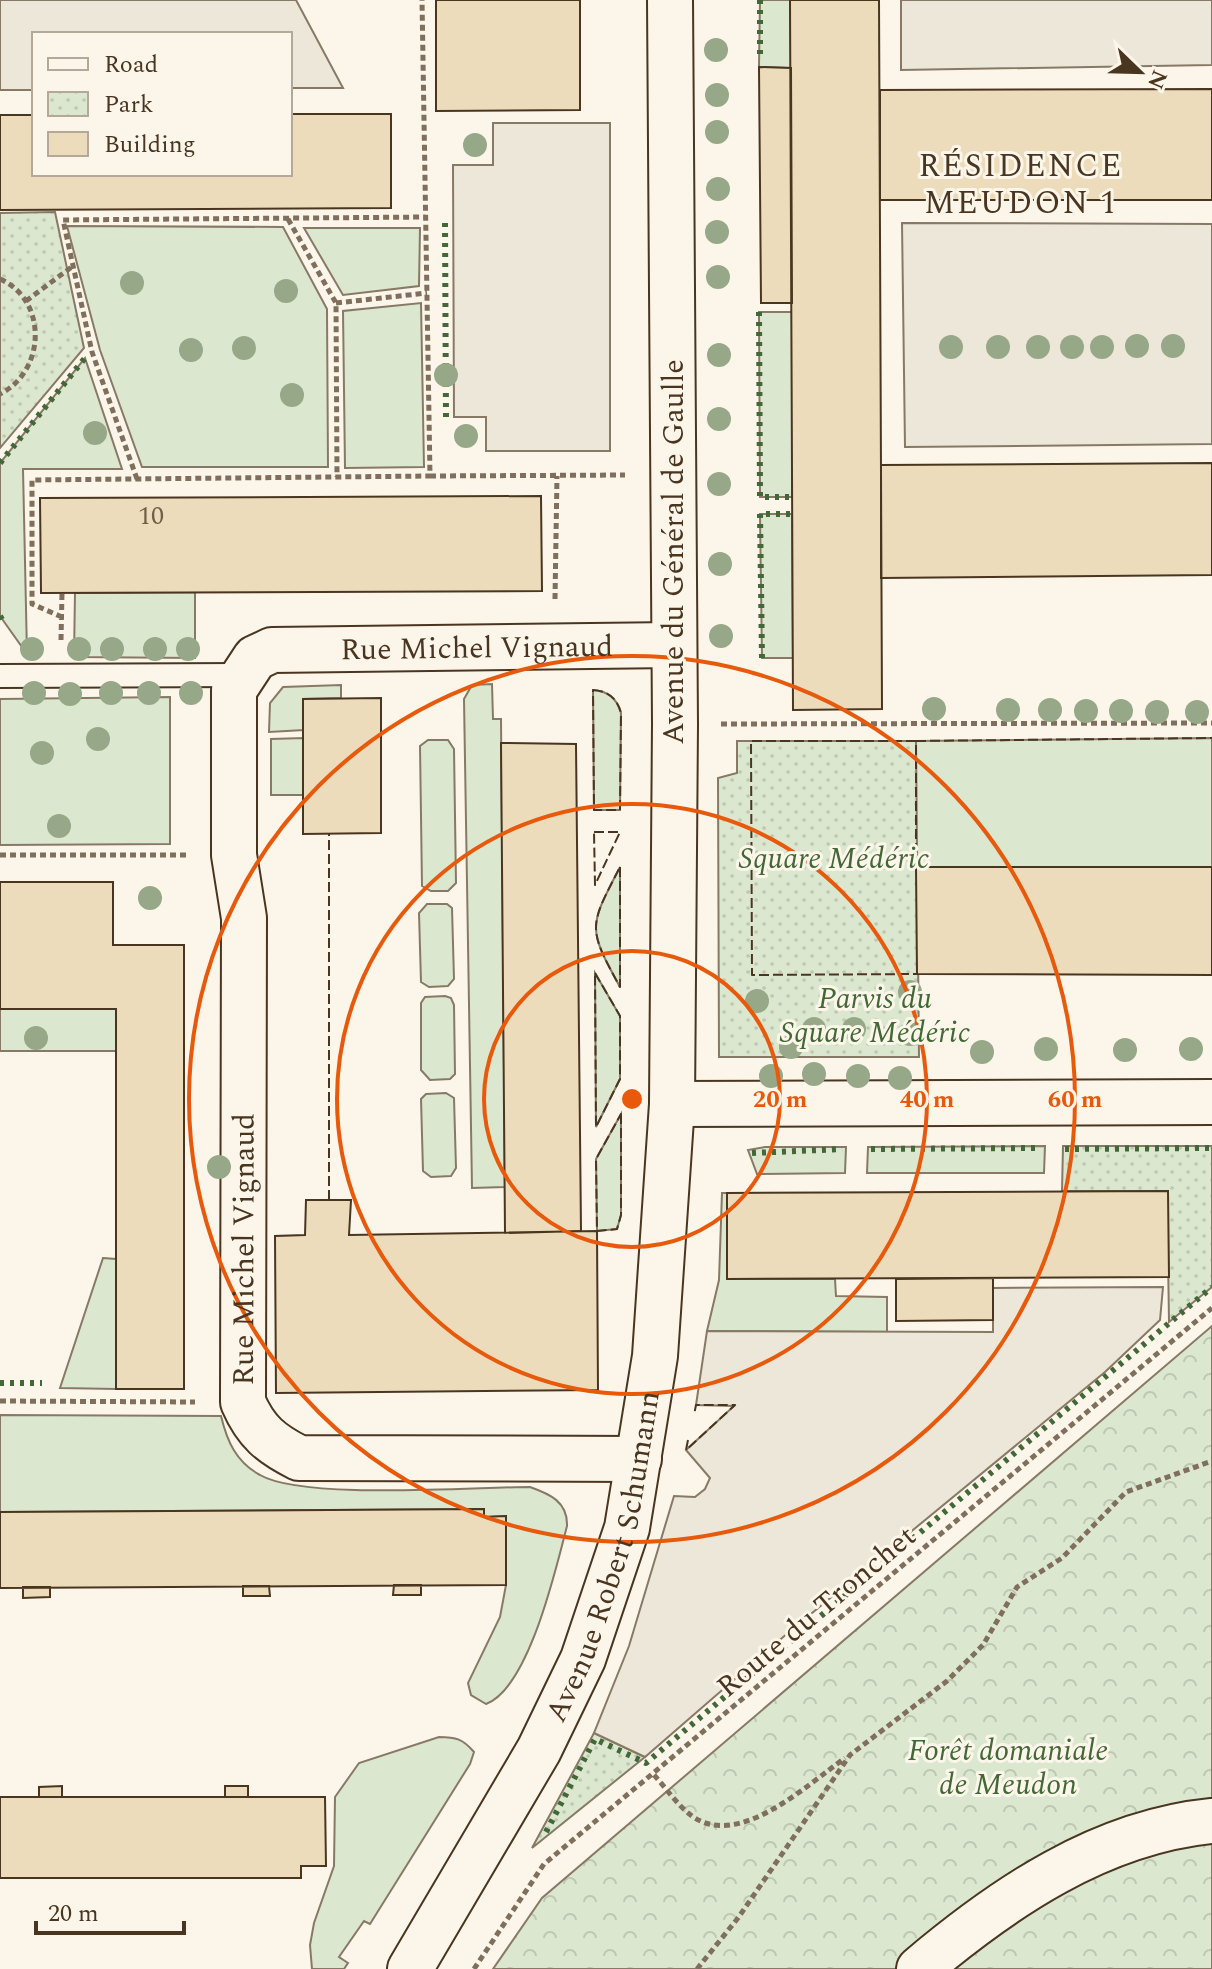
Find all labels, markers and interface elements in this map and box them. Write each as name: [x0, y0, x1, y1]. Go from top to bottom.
legend: [32, 32, 292, 176]
north arrow: [1100, 32, 1180, 112]
text: Road: [104, 47, 158, 83]
text: N: [1138, 65, 1176, 94]
text: Park: [104, 87, 154, 123]
text: Building: [104, 127, 196, 163]
district label: RÉSIDENCE MEUDON 1: [919, 142, 1123, 228]
street label: Avenue du Général de Gaulle: [651, 359, 697, 745]
house number: 10: [138, 496, 164, 536]
street label: Rue Michel Vignaud: [340, 624, 614, 673]
park label: Square Médéric: [739, 836, 929, 882]
park label: Parvis du Square Médéric: [780, 976, 970, 1056]
text: 20 m: [753, 1082, 808, 1118]
text: 40 m: [900, 1082, 955, 1118]
text: 60 m: [1048, 1082, 1103, 1118]
centre of rings: [618, 1085, 646, 1113]
street label: Rue Michel Vignaud: [221, 1113, 268, 1386]
street label: Avenue Robert Schumann: [534, 1387, 673, 1730]
street label: Route du Tronchet: [707, 1514, 927, 1709]
park label: Forêt domaniale de Meudon: [908, 1728, 1108, 1808]
scale bar: [36, 1885, 184, 1935]
text: 20 m: [48, 1896, 99, 1932]

